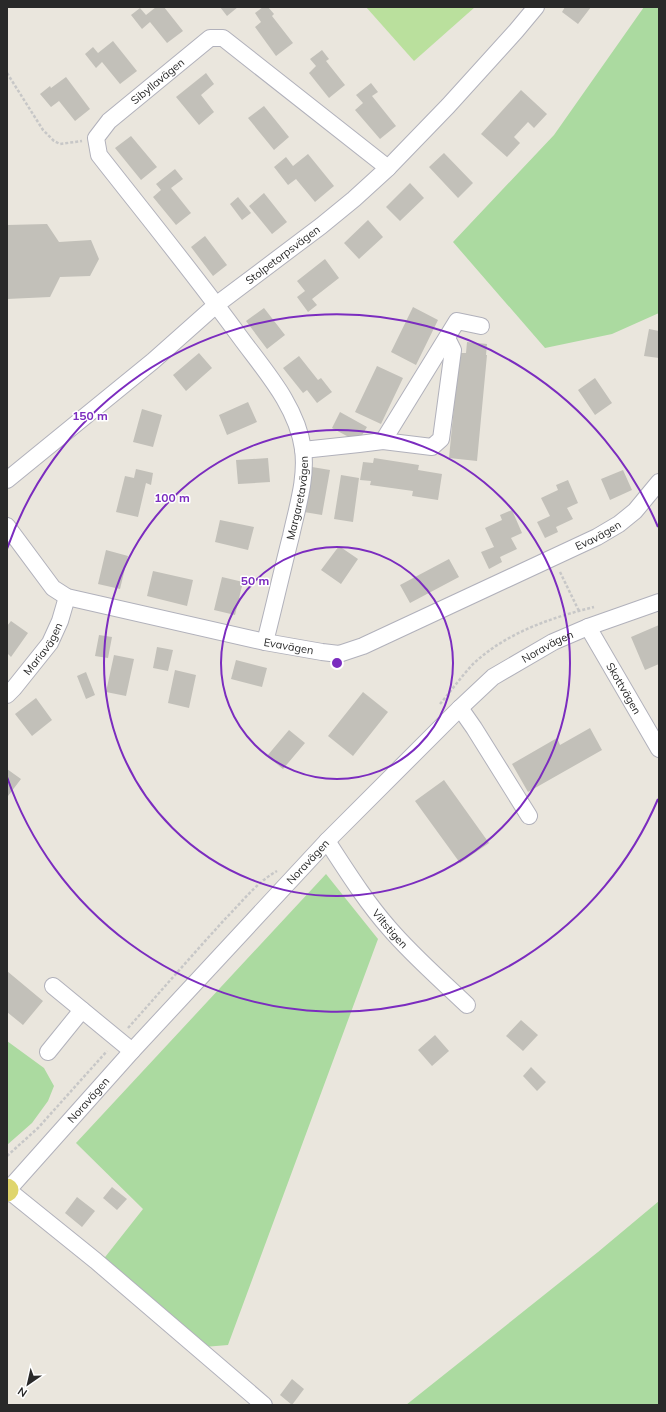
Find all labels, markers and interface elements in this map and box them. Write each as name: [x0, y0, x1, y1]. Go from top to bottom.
street label: Sibyllavägen: [128, 55, 187, 107]
street label: Stolpetorpsvägen: [243, 222, 323, 287]
text: 150 m: [72, 408, 108, 423]
street label: Margaretavägen: [283, 456, 311, 541]
text: 100 m: [154, 490, 190, 505]
street label: Evavägen: [573, 517, 624, 553]
text: 50 m: [241, 573, 269, 588]
street label: Mariavägen: [20, 620, 65, 678]
street label: Noravägen: [519, 627, 575, 666]
street label: Evavägen: [263, 635, 315, 657]
centre of rings: [330, 656, 344, 670]
street label: Skottvägen: [603, 660, 644, 717]
street label: Noravägen: [283, 836, 332, 887]
street label: Viltstigen: [369, 906, 411, 951]
street label: Noravägen: [64, 1074, 112, 1126]
north arrow: [8, 1364, 48, 1404]
text: N: [15, 1384, 30, 1400]

